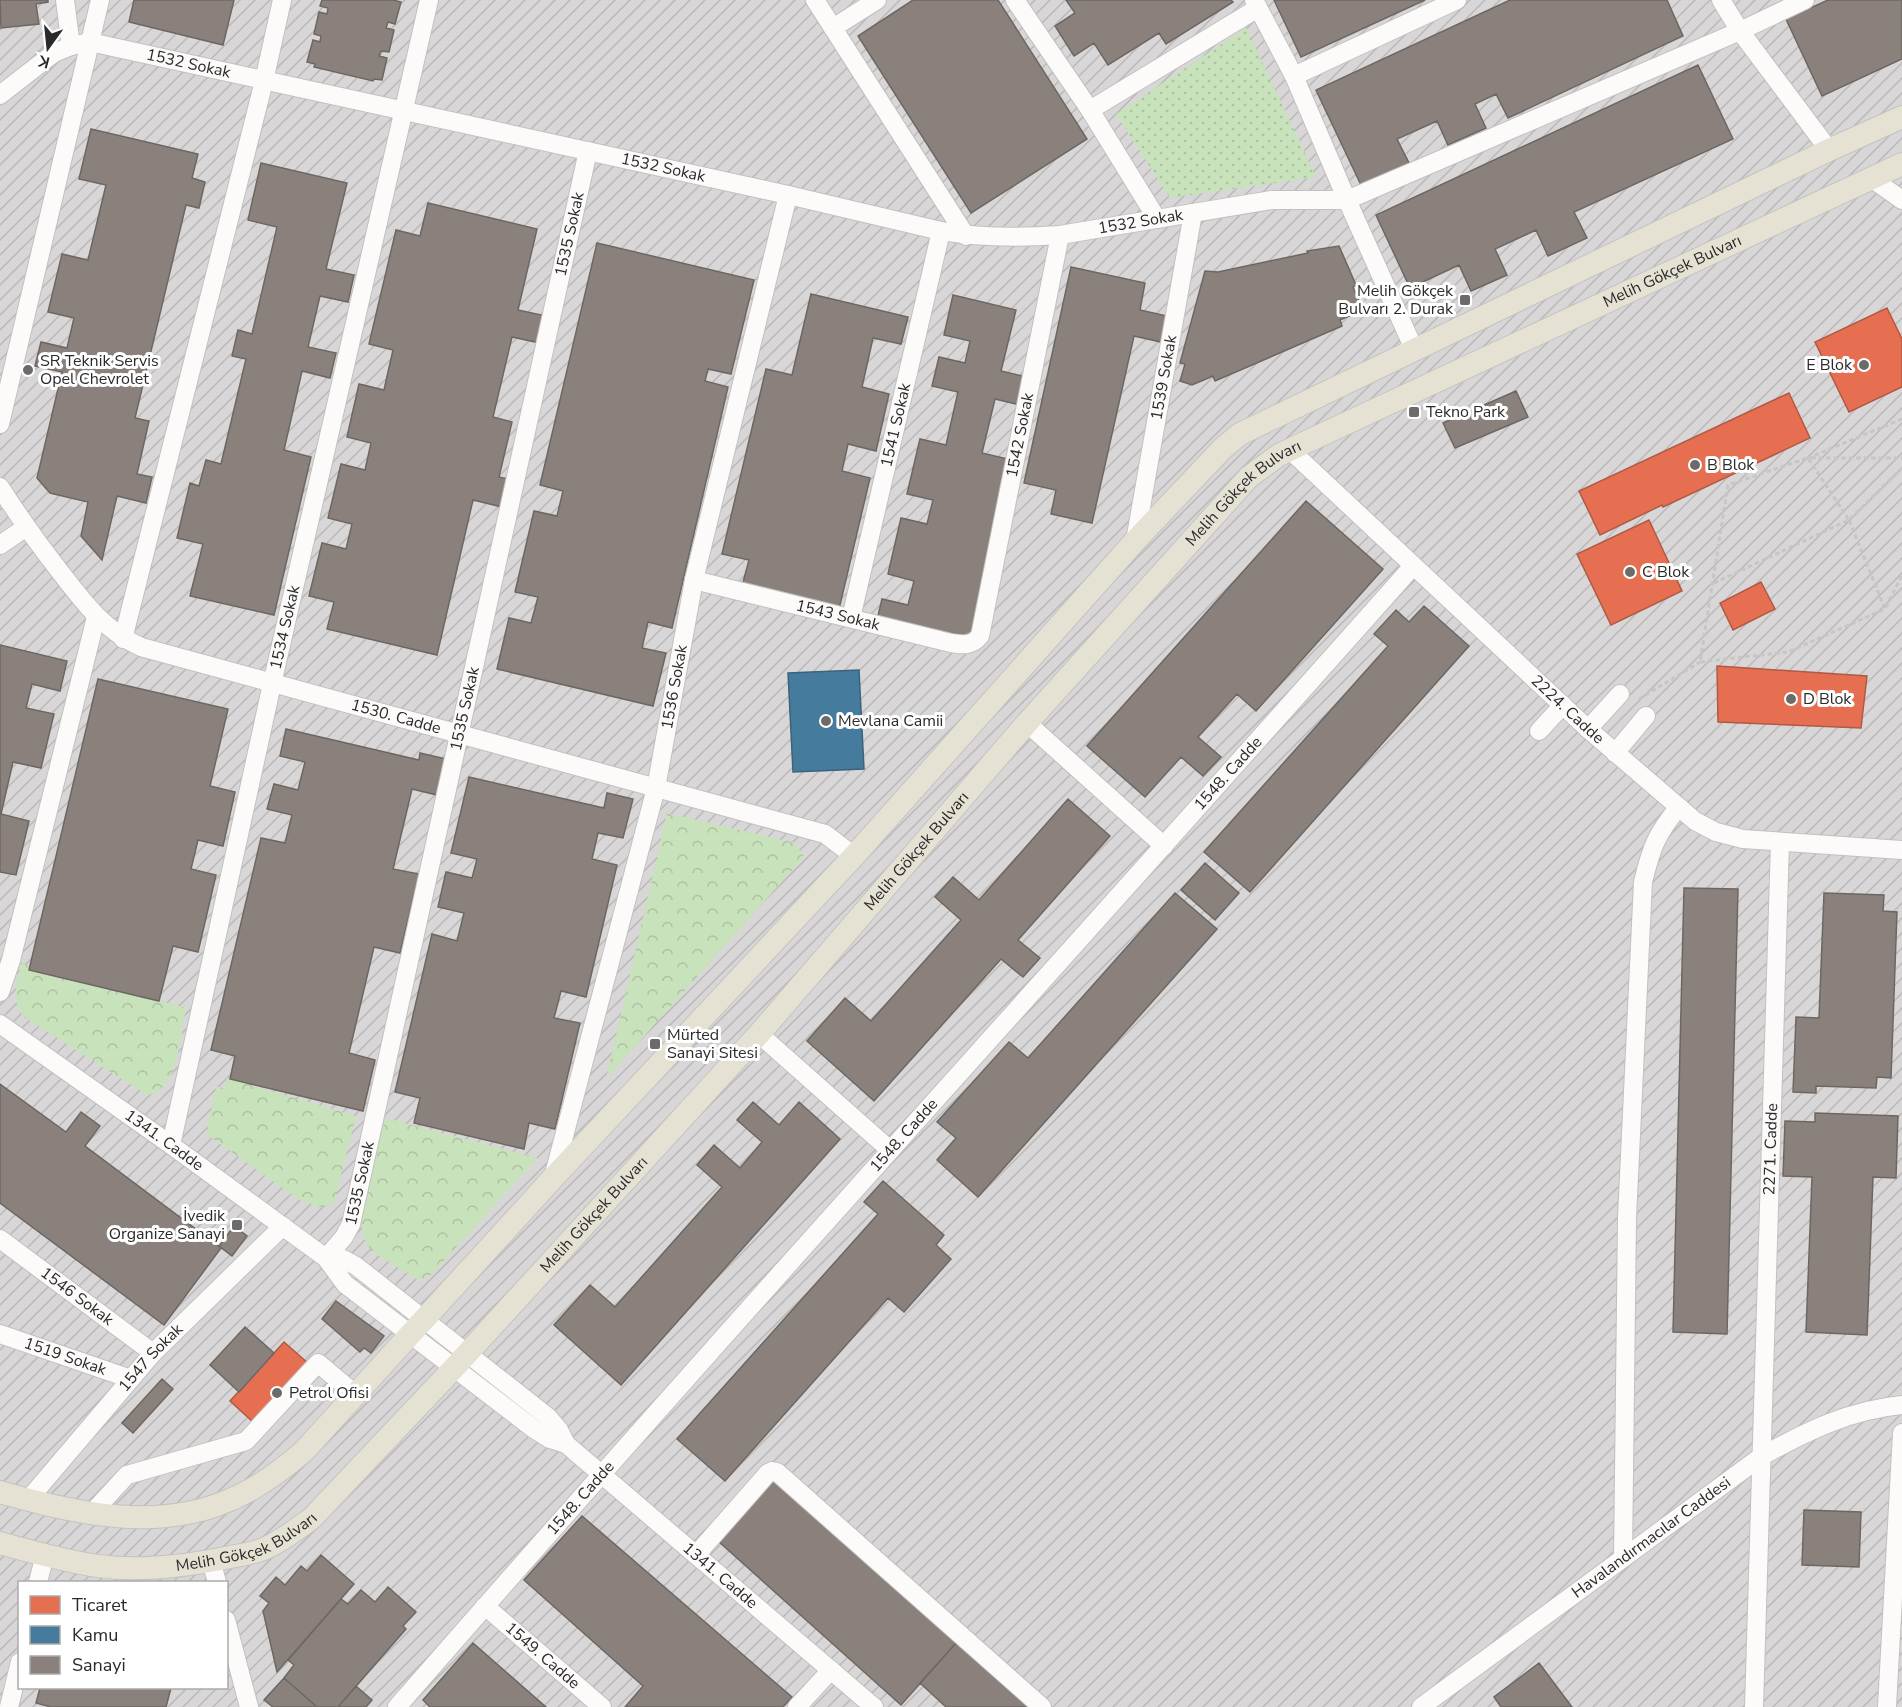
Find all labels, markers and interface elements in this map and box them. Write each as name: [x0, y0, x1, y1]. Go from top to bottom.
north arrow: [18, 18, 78, 78]
street label: 1532 Sokak: [144, 44, 234, 84]
text: K: [35, 49, 52, 74]
street label: 1532 Sokak: [619, 148, 708, 188]
street label: 1535 Sokak: [550, 189, 590, 279]
street label: 1532 Sokak: [1096, 204, 1186, 240]
street label: Melih Gökçek Bulvarı: [1599, 229, 1745, 313]
place label: Melih Gökçek Bulvarı 2. Durak: [1338, 280, 1454, 320]
marker: Melih Gökçek Bulvarı 2. Durak: [1458, 293, 1472, 307]
street label: 1539 Sokak: [1146, 332, 1182, 422]
place label: SR Teknik Servis Opel Chevrolet: [40, 350, 159, 390]
place label: E Blok: [1806, 354, 1853, 376]
marker: E Blok: [1857, 358, 1871, 372]
marker: SR Teknik Servis Opel Chevrolet: [21, 363, 35, 377]
street label: 1541 Sokak: [875, 380, 916, 469]
street label: 1542 Sokak: [1001, 390, 1039, 479]
place label: Tekno Park: [1426, 401, 1506, 423]
marker: Tekno Park: [1407, 405, 1421, 419]
street label: Melih Gökçek Bulvarı: [1181, 435, 1305, 551]
place label: B Blok: [1707, 454, 1755, 476]
marker: B Blok: [1688, 458, 1702, 472]
place label: C Blok: [1642, 561, 1690, 583]
marker: C Blok: [1623, 565, 1637, 579]
street label: 1534 Sokak: [265, 582, 306, 672]
street label: 1543 Sokak: [793, 594, 883, 636]
street label: 1536 Sokak: [656, 642, 693, 731]
street label: 1535 Sokak: [445, 664, 485, 753]
street label: 2224. Cadde: [1526, 670, 1609, 749]
place label: D Blok: [1803, 688, 1852, 710]
marker: D Blok: [1784, 692, 1798, 706]
street label: 1530. Cadde: [348, 694, 443, 739]
place label: Mevlana Camii: [838, 710, 943, 732]
marker: Mevlana Camii: [819, 714, 833, 728]
street label: 1548. Cadde: [1189, 732, 1267, 815]
street label: Melih Gökçek Bulvarı: [859, 787, 974, 915]
place label: Mürted Sanayi Sitesi: [667, 1024, 758, 1064]
marker: Mürted Sanayi Sitesi: [648, 1037, 662, 1051]
street label: 1548. Cadde: [865, 1094, 943, 1177]
street label: 2271. Cadde: [1758, 1103, 1783, 1196]
street label: 1341. Cadde: [120, 1104, 208, 1176]
street label: 1535 Sokak: [340, 1138, 380, 1228]
street label: Melih Gökçek Bulvarı: [535, 1152, 653, 1278]
place label: İvedik Organize Sanayi: [109, 1205, 226, 1245]
marker: İvedik Organize Sanayi: [230, 1218, 244, 1232]
street label: 1546 Sokak: [36, 1262, 119, 1331]
street label: 1547 Sokak: [114, 1318, 189, 1397]
street label: 1519 Sokak: [21, 1332, 110, 1381]
place label: Petrol Ofisi: [289, 1382, 369, 1404]
marker: Petrol Ofisi: [270, 1386, 284, 1400]
street label: 1548. Cadde: [542, 1456, 619, 1540]
street label: Havalandırmacılar Caddesi: [1567, 1472, 1735, 1603]
street label: Melih Gökçek Bulvarı: [174, 1508, 322, 1577]
street label: 1341. Cadde: [678, 1537, 762, 1614]
legend: [18, 1581, 228, 1689]
text: Ticaret: [72, 1593, 128, 1617]
street label: 1549. Cadde: [500, 1617, 585, 1694]
text: Kamu: [72, 1623, 118, 1647]
text: Sanayi: [72, 1653, 126, 1677]

